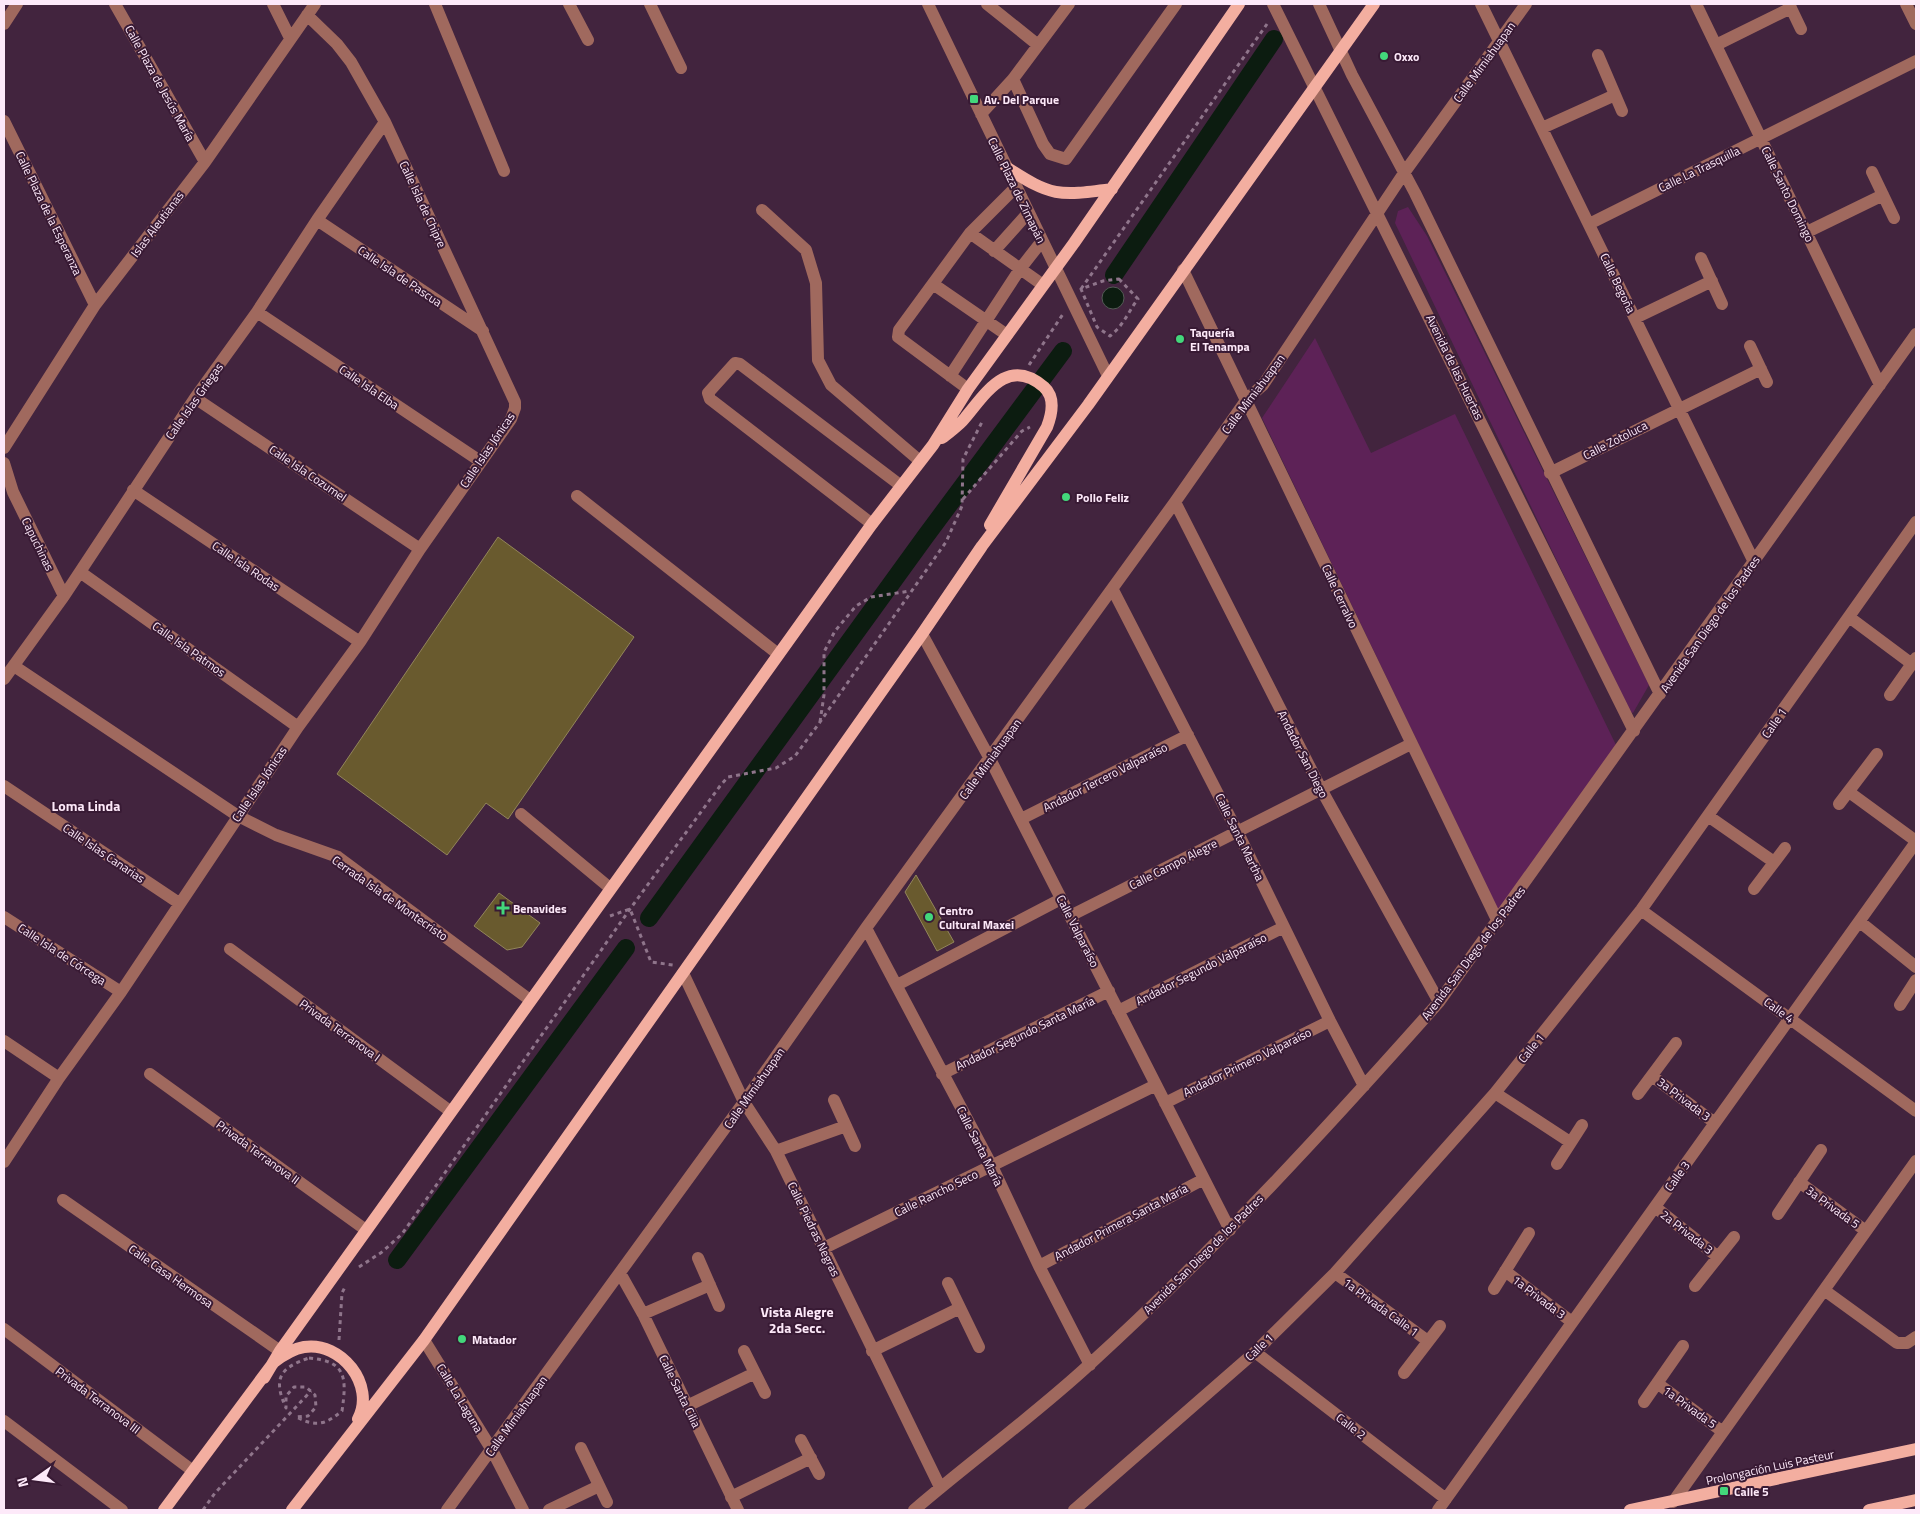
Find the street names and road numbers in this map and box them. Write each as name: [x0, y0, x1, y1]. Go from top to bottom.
street label: Calle Mimiahuapan: [1448, 18, 1520, 106]
street label: Calle Plaza de Jesús María: [120, 21, 200, 145]
street label: Calle Plaza de Zimapán: [983, 134, 1051, 246]
street label: Calle La Trasquilla: [1655, 141, 1743, 197]
street label: Calle Santo Domingo: [1757, 143, 1819, 245]
street label: Calle Plaza de la Esperanza: [11, 148, 87, 278]
street label: Calle Isla de Chipre: [395, 157, 451, 251]
street label: Islas Aleutianas: [126, 186, 189, 261]
street label: Calle Isla de Pascua: [354, 241, 446, 311]
street label: Calle Begoña: [1595, 250, 1641, 316]
street label: Avenida de las Huertas: [1421, 311, 1489, 423]
street label: Calle Mimiahuapan: [1217, 350, 1289, 438]
street label: Calle Islas Griegas: [160, 358, 228, 443]
street label: Calle Isla Elba: [335, 360, 403, 414]
street label: Calle Islas Jónicas: [455, 408, 520, 492]
street label: Calle Zotoluca: [1579, 416, 1651, 464]
street label: Calle Isla Cozumel: [265, 440, 351, 506]
street label: Capuchinas: [17, 514, 59, 574]
street label: Calle Isla Rodas: [208, 536, 284, 596]
street label: Avenida San Diego de los Padres: [1655, 551, 1765, 696]
street label: Calle Cerralvo: [1317, 561, 1363, 631]
street label: Calle Isla Patmos: [148, 617, 230, 682]
street label: Calle 1: [1757, 704, 1791, 742]
street label: Andador San Diego: [1273, 707, 1333, 801]
street label: Calle Mimiahuapan: [954, 715, 1026, 803]
street label: Andador Tercero Valparaíso: [1039, 737, 1171, 817]
street label: Calle Islas Jónicas: [227, 742, 292, 826]
street label: Calle Santa Martha: [1211, 790, 1269, 884]
street label: Calle Islas Canarias: [59, 818, 149, 888]
street label: Calle Campo Alegre: [1126, 834, 1220, 894]
street label: Cerrada Isla de Montecristo: [328, 851, 452, 945]
street label: Avenida San Diego de los Padres: [1416, 882, 1530, 1024]
street label: Calle Valparaíso: [1052, 891, 1104, 971]
street label: Calle Isla de Córcega: [14, 918, 110, 990]
street label: Andador Segundo Valparaíso: [1132, 928, 1270, 1010]
street label: Andador Segundo Santa María: [952, 991, 1098, 1075]
street label: Calle 4: [1760, 992, 1798, 1028]
street label: Privada Terranova I: [296, 994, 384, 1066]
street label: Andador Primero Valparaíso: [1180, 1023, 1314, 1101]
street label: Calle 1: [1513, 1029, 1549, 1067]
street label: Calle Mimiahuapan: [719, 1043, 789, 1133]
street label: 3a Privada 3: [1653, 1073, 1715, 1125]
street label: Calle Santa María: [952, 1103, 1008, 1189]
street label: Privada Terranova II: [212, 1115, 304, 1189]
street label: Calle 3: [1659, 1157, 1695, 1195]
street label: Calle Rancho Seco: [891, 1164, 981, 1222]
street label: Calle Piedras Negras: [783, 1178, 845, 1280]
street label: Andador Primera Santa María: [1051, 1179, 1191, 1265]
street label: 3a Privada 5: [1802, 1181, 1864, 1233]
street label: Avenida San Diego de los Padres: [1139, 1189, 1268, 1318]
street label: 2a Privada 3: [1656, 1205, 1718, 1259]
street label: Calle Casa Hermosa: [125, 1240, 217, 1312]
street label: 1a Privada 3: [1508, 1271, 1570, 1323]
street label: 1a Privada Calle 1: [1339, 1273, 1423, 1341]
street label: Calle 1: [1240, 1329, 1278, 1365]
street label: Calle Santa Cilia: [654, 1351, 706, 1431]
street label: Calle La Laguna: [432, 1360, 488, 1436]
street label: Privada Terranova III: [52, 1362, 144, 1438]
street label: Calle Mimiahuapan: [480, 1372, 552, 1460]
street label: 1a Privada 5: [1659, 1381, 1721, 1433]
street label: Calle 2: [1332, 1408, 1370, 1444]
street label: Prolongación Luis Pasteur: [1704, 1444, 1836, 1490]

